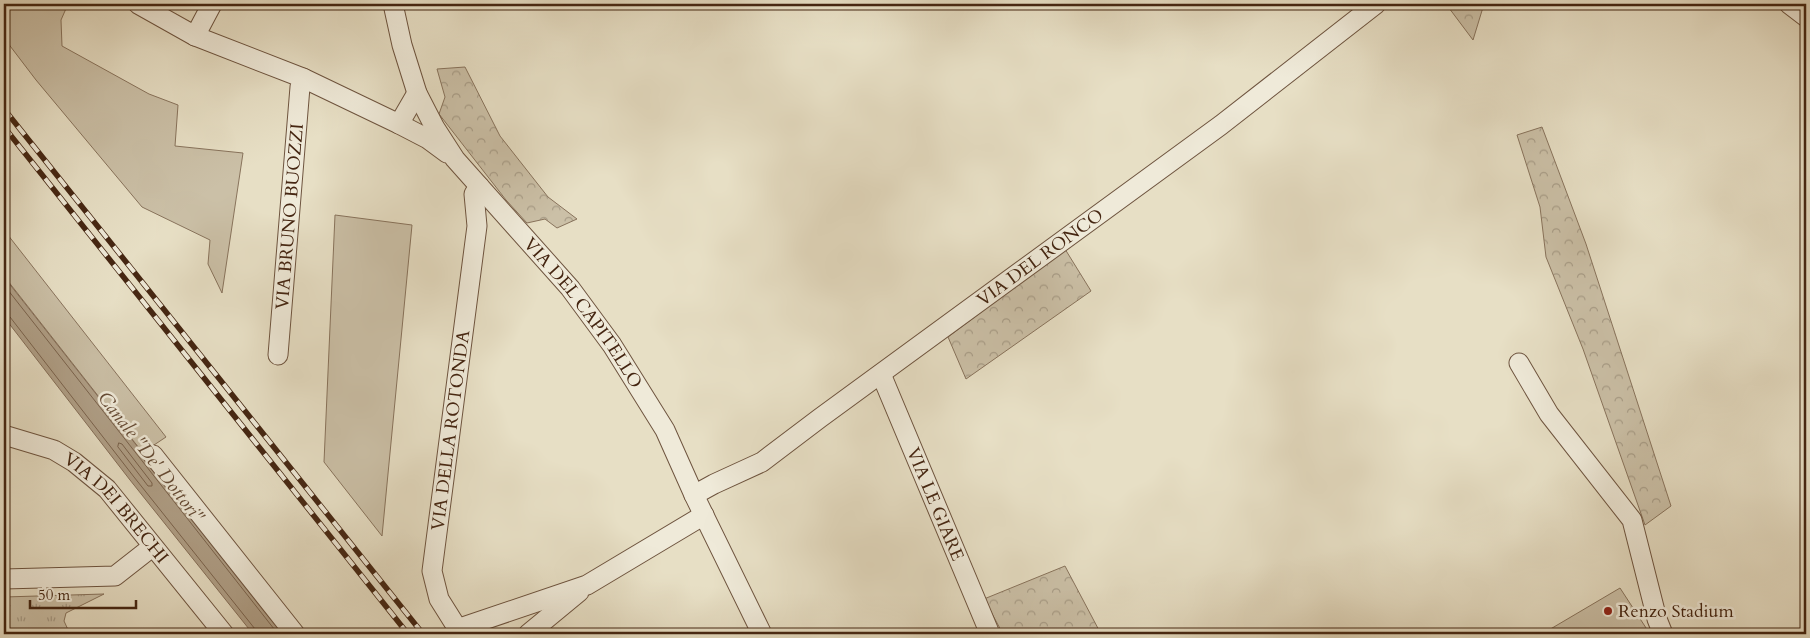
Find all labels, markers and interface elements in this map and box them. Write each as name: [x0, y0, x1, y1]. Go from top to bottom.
street label: VIA BRUNO BUOZZI: [269, 122, 309, 310]
street label: VIA DEL RONCO: [972, 202, 1109, 312]
street label: VIA DEL CAPITELLO: [518, 232, 648, 393]
street label: VIA DELLA ROTONDA: [425, 329, 476, 532]
water label: Canale "De' Dottori": [92, 386, 211, 528]
street label: VIA LE GIARE: [901, 444, 970, 565]
street label: VIA DEI BRECHI: [59, 446, 175, 569]
scale bar: [30, 578, 136, 610]
text: 50 m: [38, 585, 70, 605]
place label: Renzo Stadium: [1618, 599, 1734, 624]
marker: Renzo Stadium: [1602, 605, 1614, 617]

